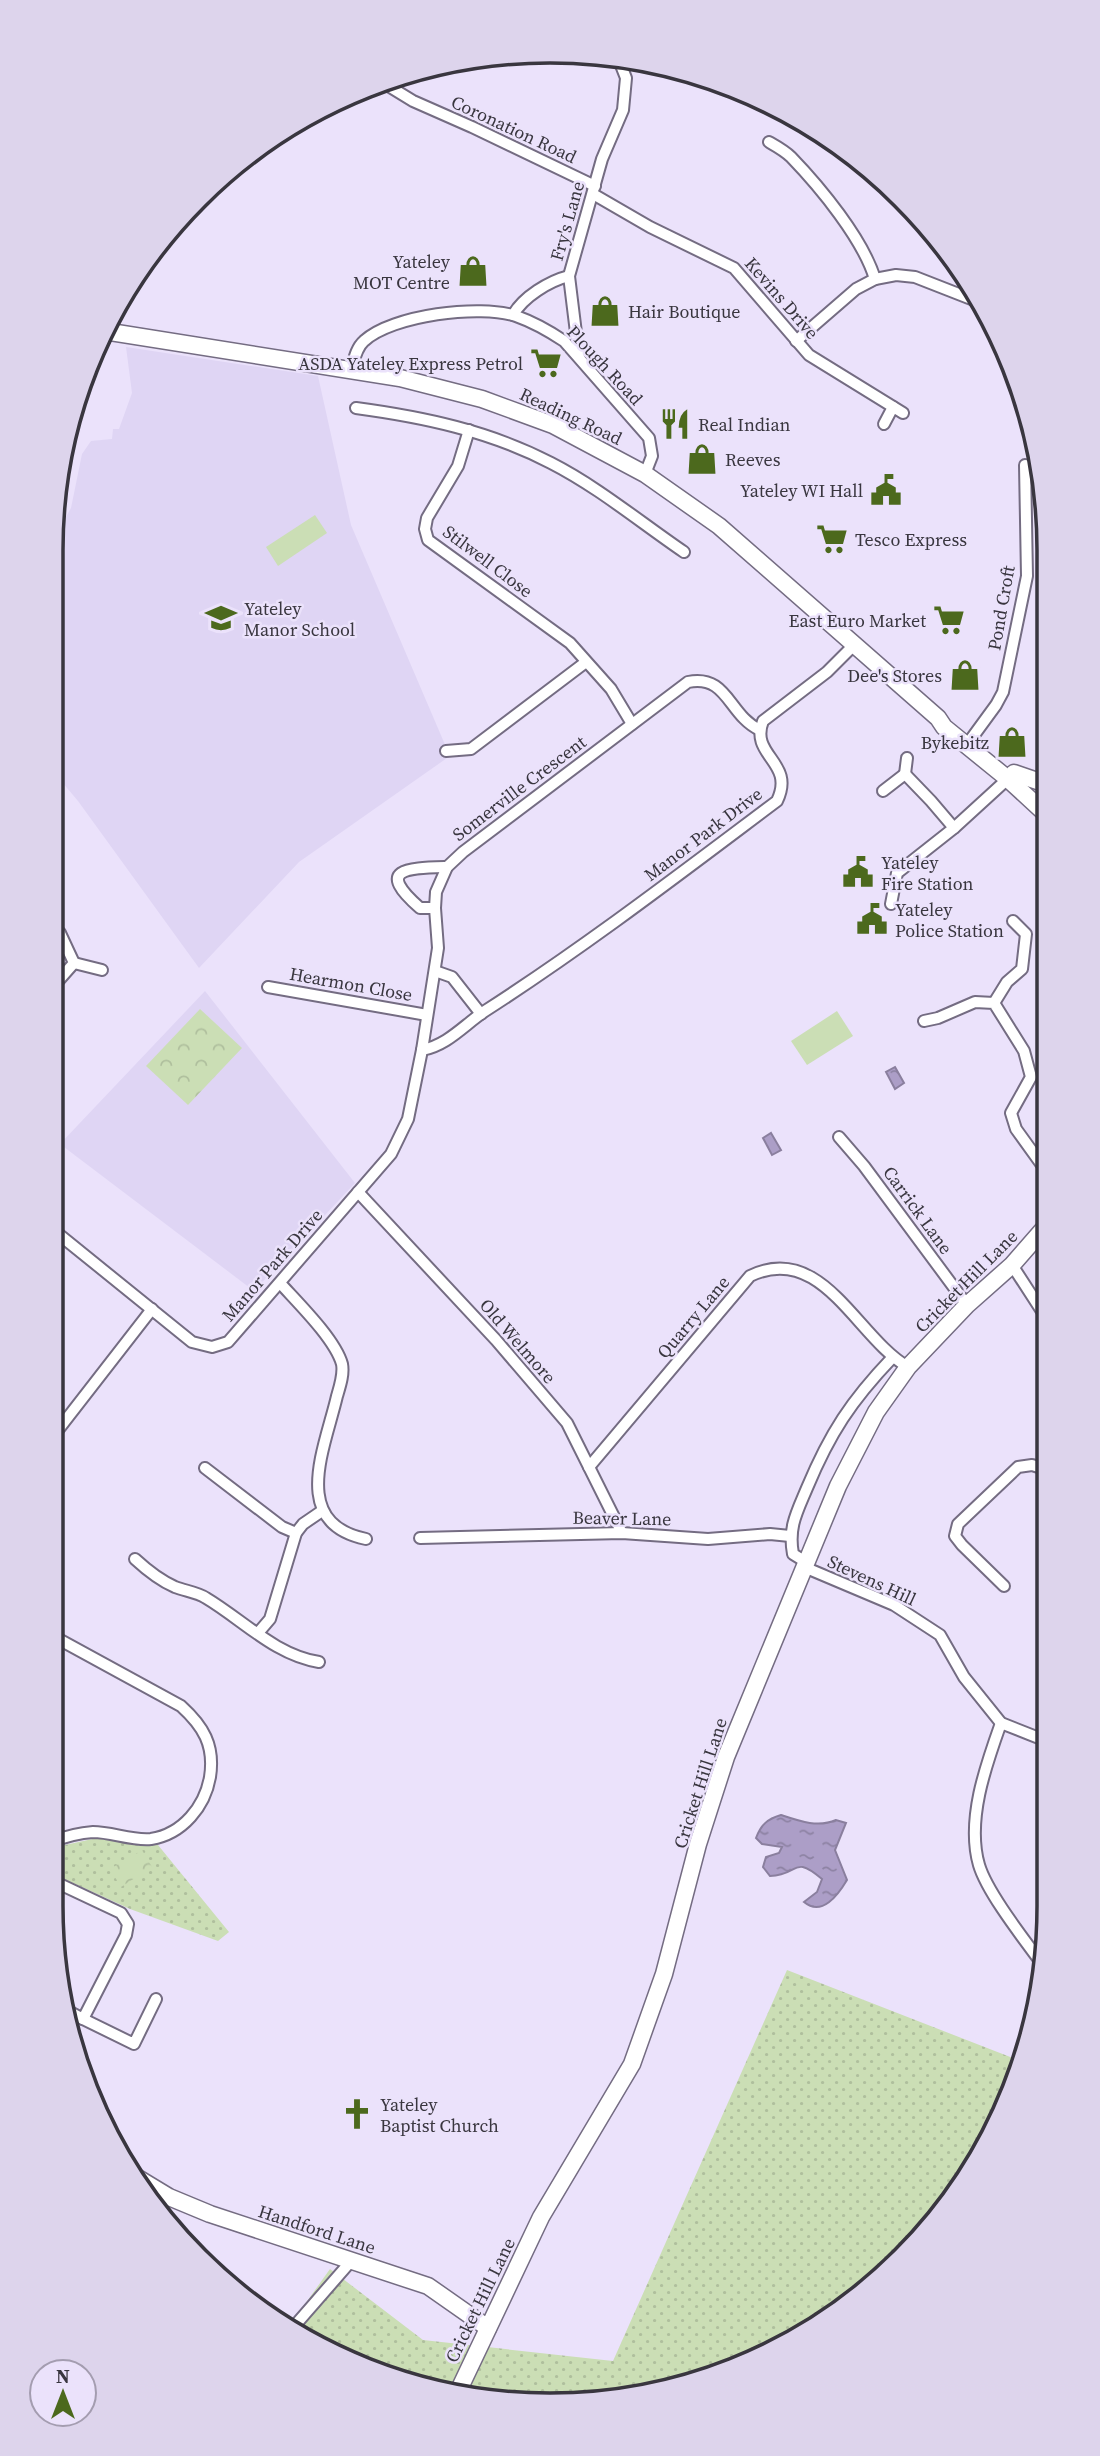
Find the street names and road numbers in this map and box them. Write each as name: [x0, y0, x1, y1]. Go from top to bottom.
street label: Coronation Road: [447, 89, 581, 169]
street label: Fry's Lane: [544, 178, 590, 264]
street label: Kevins Drive: [739, 252, 825, 344]
street label: Plough Road: [561, 320, 649, 410]
street label: Reading Road: [516, 381, 626, 451]
street label: Stilwell Close: [438, 519, 538, 603]
street label: Pond Croft: [981, 563, 1021, 652]
street label: Somerville Crescent: [447, 729, 591, 847]
street label: Manor Park Drive: [639, 781, 767, 887]
street label: Hearmon Close: [288, 961, 414, 1007]
street label: Carrick Lane: [877, 1161, 959, 1259]
street label: Manor Park Drive: [216, 1203, 328, 1327]
street label: Cricket Hill Lane: [909, 1224, 1023, 1338]
street label: Quarry Lane: [651, 1270, 735, 1364]
street label: Old Welmore: [474, 1293, 562, 1389]
street label: Beaver Lane: [572, 1505, 672, 1531]
street label: Stevens Hill: [824, 1549, 920, 1611]
street label: Cricket Hill Lane: [667, 1714, 733, 1852]
street label: Handford Lane: [255, 2198, 379, 2260]
street label: Cricket Hill Lane: [439, 2233, 521, 2367]

